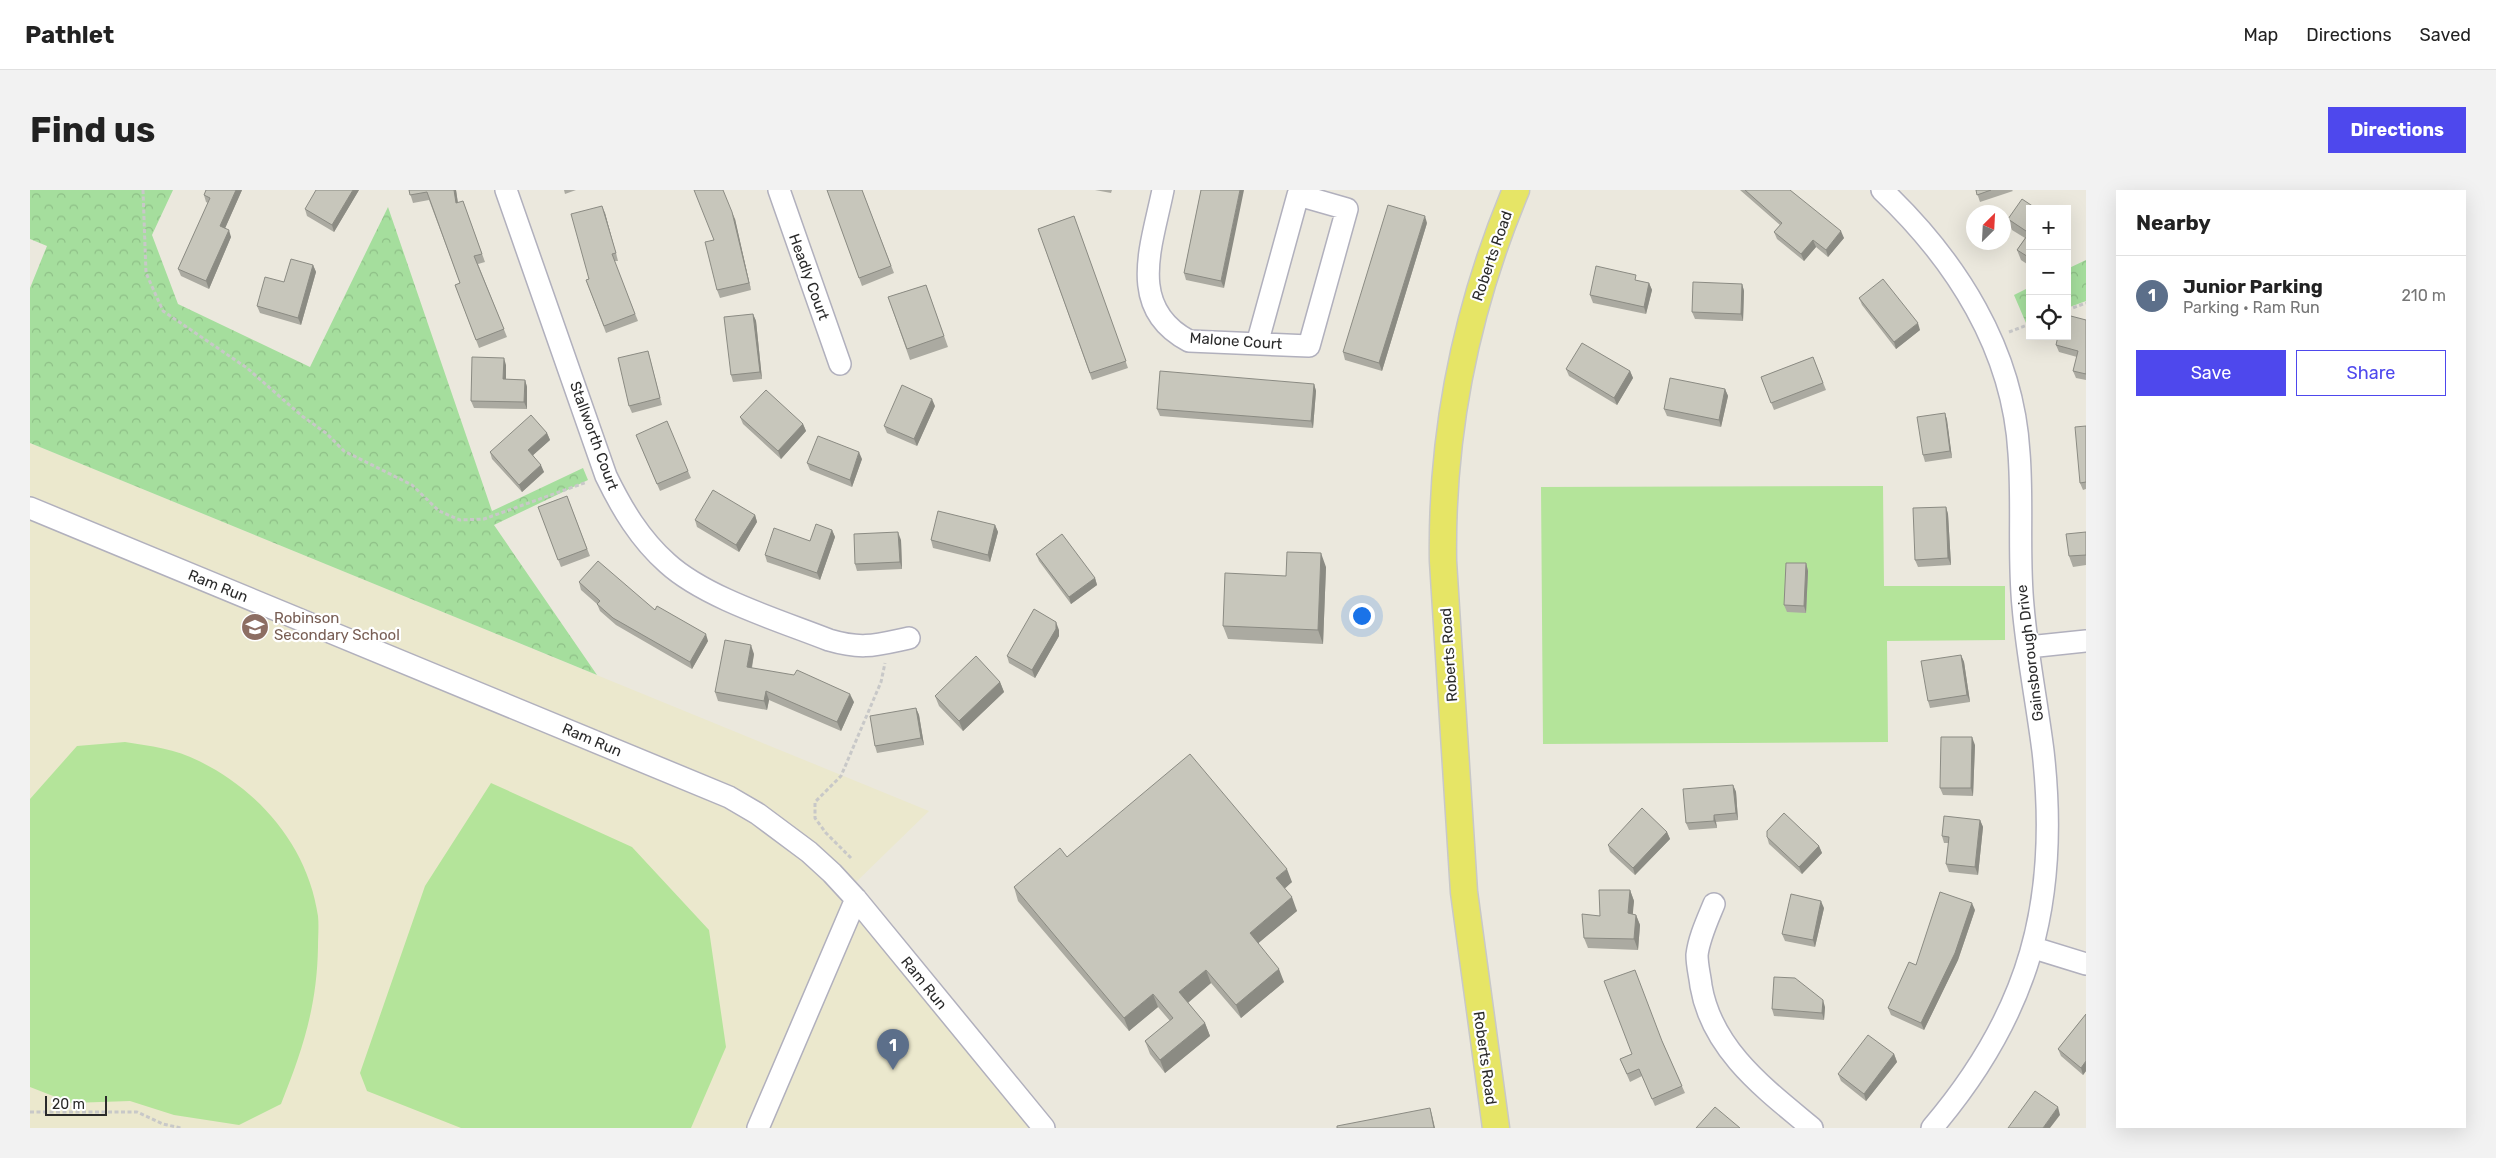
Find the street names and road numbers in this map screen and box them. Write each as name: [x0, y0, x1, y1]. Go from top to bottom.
street label: Roberts Road: [1468, 209, 1516, 303]
street label: Headly Court: [785, 231, 833, 323]
street label: Malone Court: [1189, 329, 1283, 353]
street label: Stallworth Court: [566, 379, 622, 493]
street label: Ram Run: [185, 566, 251, 606]
street label: Gainsborough Drive: [2013, 584, 2047, 722]
street label: Roberts Road: [1437, 607, 1461, 703]
street label: Ram Run: [559, 719, 625, 761]
street label: Ram Run: [897, 953, 951, 1013]
street label: Roberts Road: [1470, 1010, 1500, 1106]

